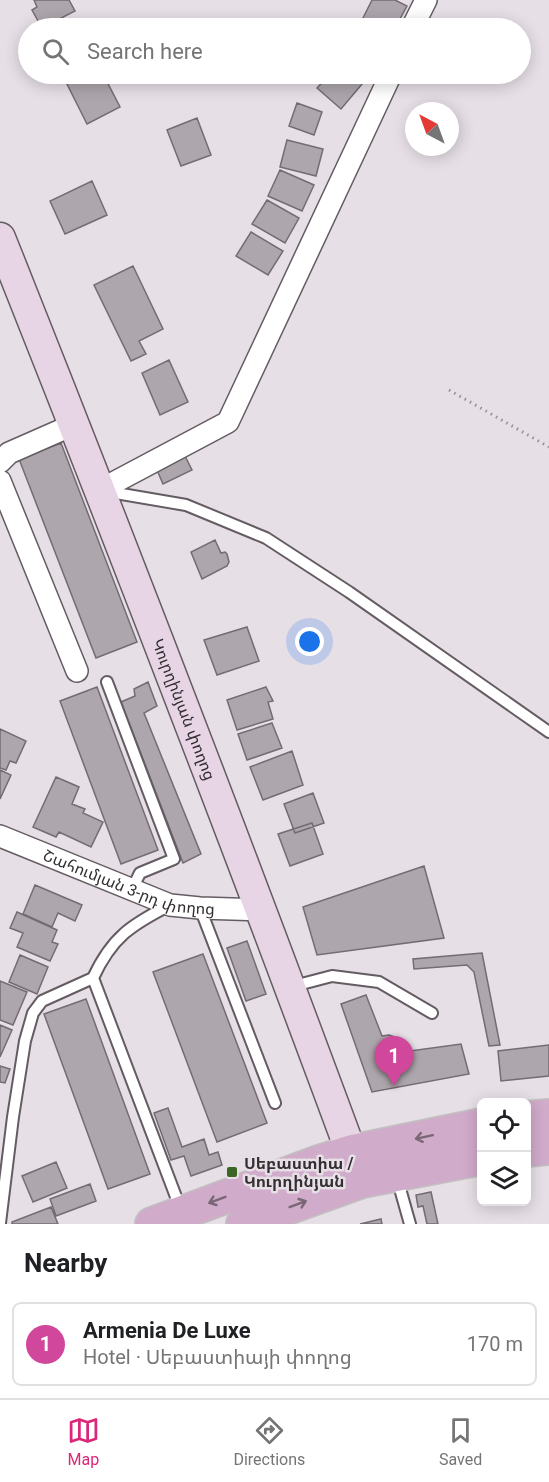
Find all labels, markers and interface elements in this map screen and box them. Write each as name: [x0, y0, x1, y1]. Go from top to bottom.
search box: [18, 18, 531, 84]
icon: search: [39, 35, 72, 68]
text: Search here: [87, 39, 203, 64]
north arrow: [405, 102, 459, 156]
your location: [295, 627, 324, 656]
street label: Կուրղինյան փողոց: [148, 636, 219, 783]
street label: Շահումյան 3-րդ փողոց: [40, 846, 215, 918]
pin: 1: [374, 1036, 414, 1086]
map controls: [477, 1098, 531, 1206]
button: locate: [477, 1098, 531, 1152]
one-way arrow: [415, 1132, 435, 1143]
button: layers: [477, 1152, 531, 1206]
place label: Սեբաստիա / Կուրղինյան: [244, 1154, 353, 1191]
marker: Սեբաստիա / Կուրղինյան: [225, 1165, 239, 1179]
one-way arrow: [208, 1195, 227, 1206]
one-way arrow: [288, 1198, 307, 1209]
text: Nearby: [24, 1248, 107, 1278]
text: Armenia De Luxe: [83, 1318, 251, 1343]
text: 1: [40, 1332, 51, 1356]
text: 170 m: [467, 1332, 523, 1356]
text: Hotel · Սեբաստիայի փողոց: [83, 1345, 352, 1369]
tab: Map: [67, 1414, 100, 1469]
tab: Directions: [233, 1414, 305, 1469]
tab: Saved: [439, 1414, 482, 1469]

